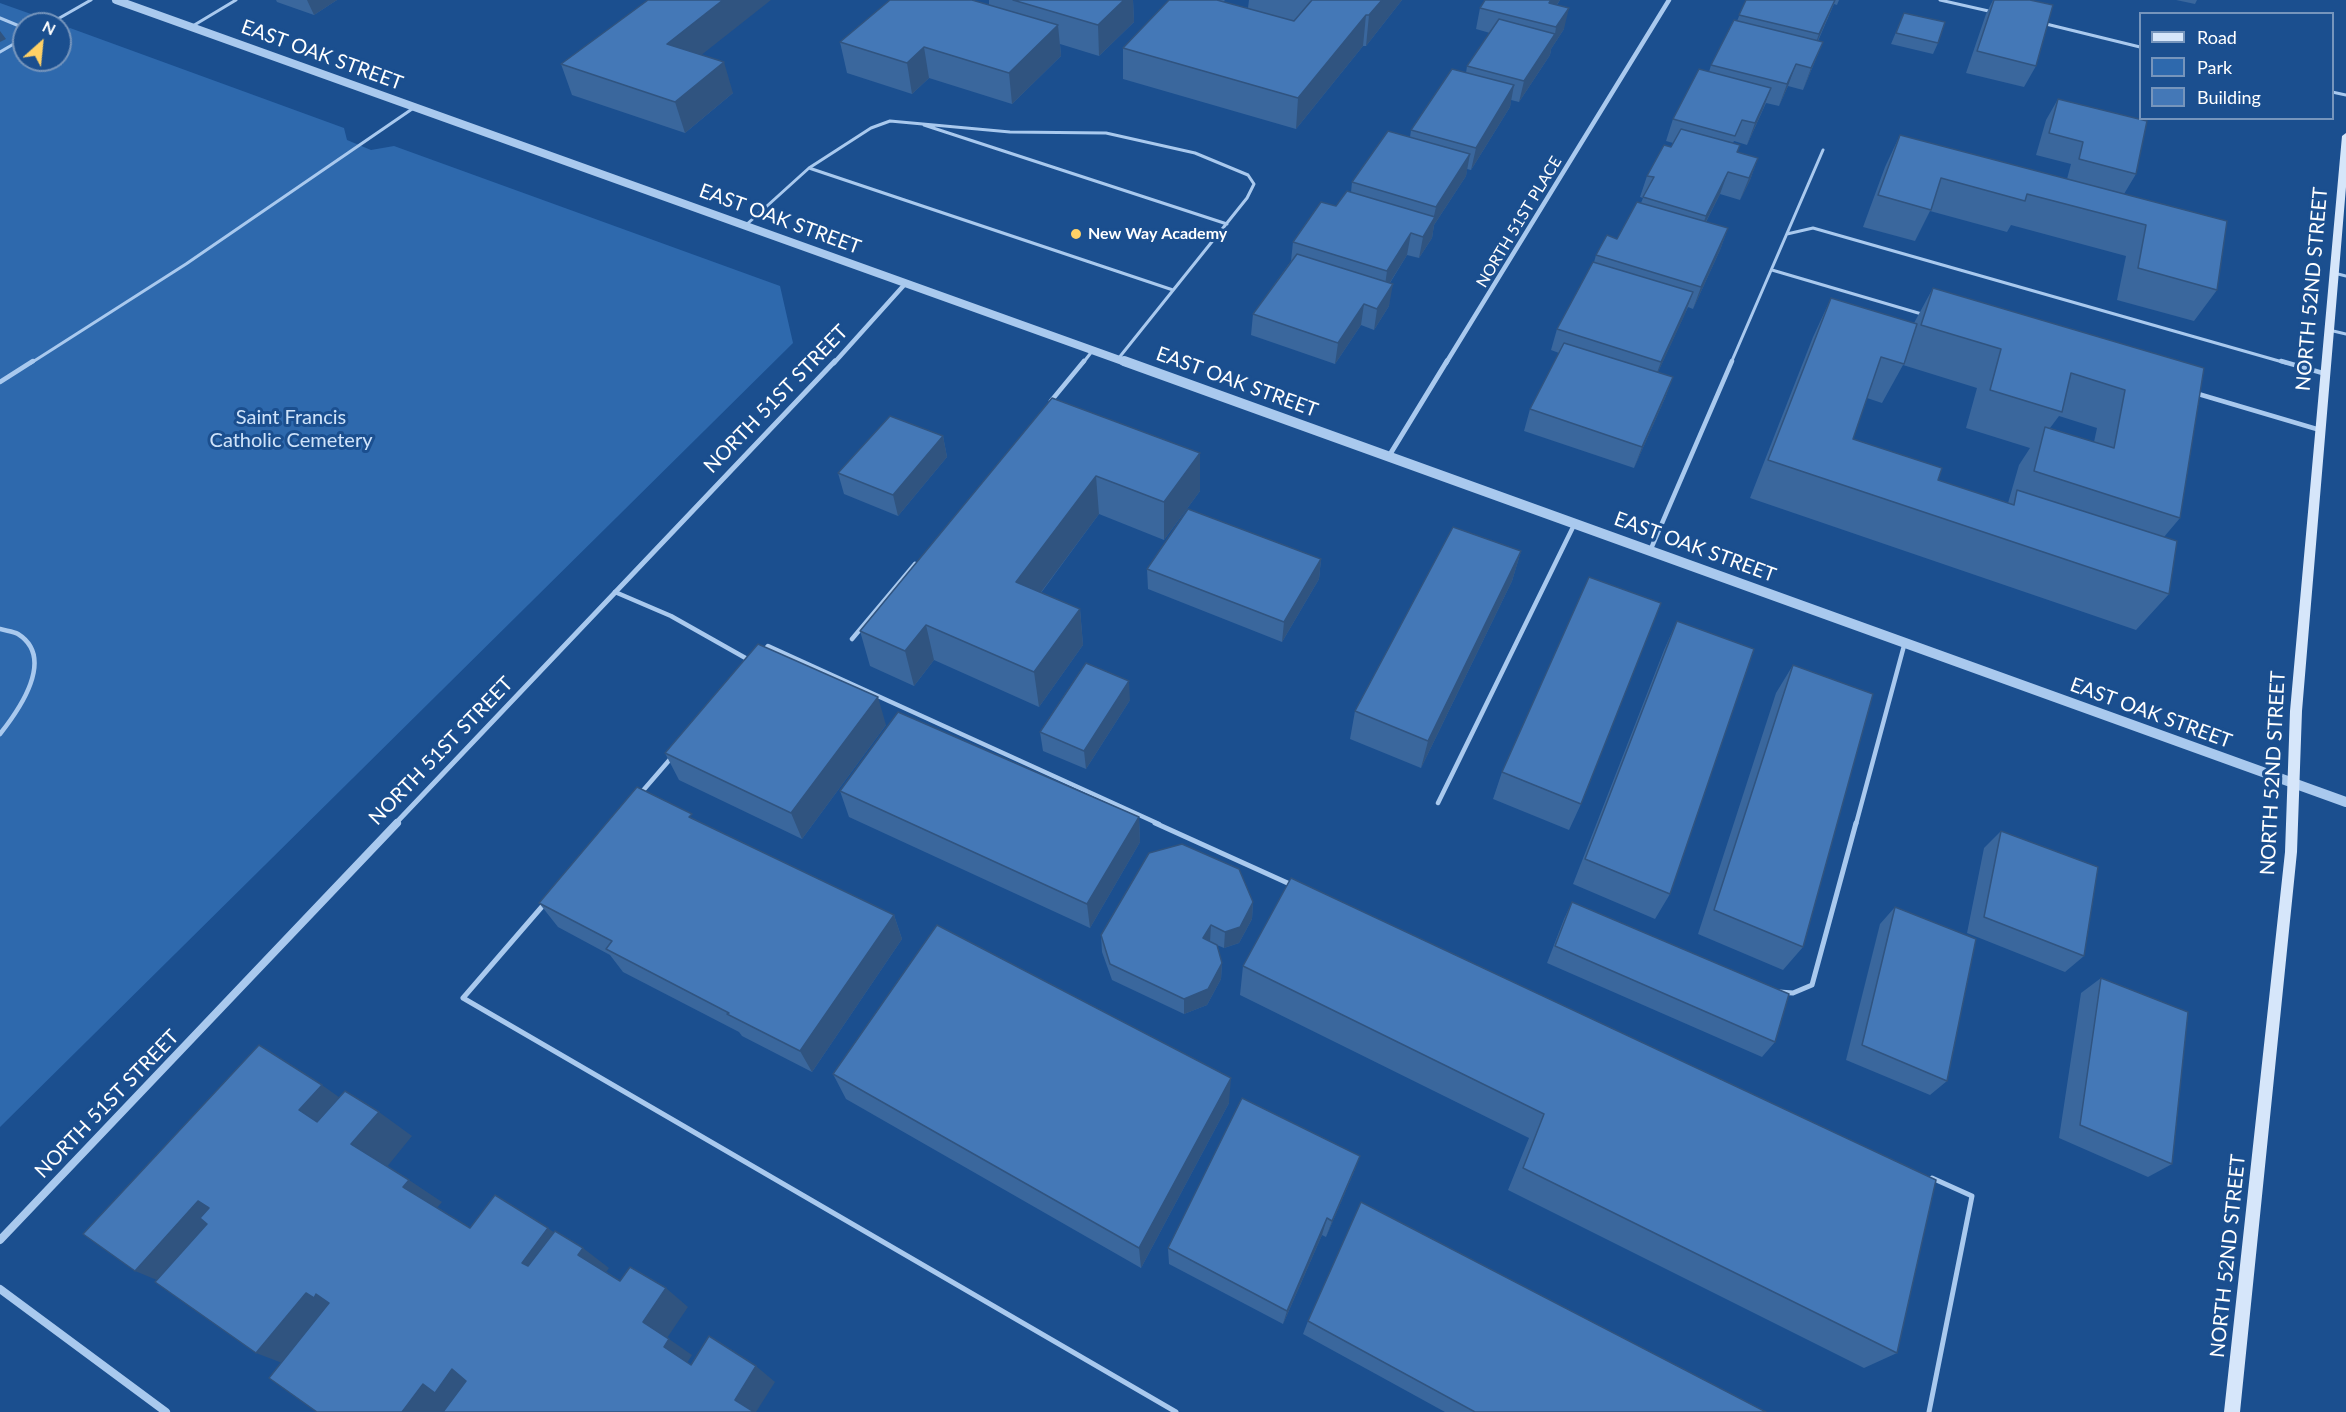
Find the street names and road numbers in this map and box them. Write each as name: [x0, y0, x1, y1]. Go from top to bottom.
street label: EAST OAK STREET: [238, 15, 406, 95]
street label: NORTH 51ST PLACE: [1472, 153, 1566, 291]
street label: EAST OAK STREET: [696, 179, 864, 259]
street label: NORTH 52ND STREET: [2291, 186, 2333, 392]
street label: NORTH 51ST STREET: [699, 320, 853, 478]
street label: EAST OAK STREET: [1153, 342, 1321, 422]
street label: EAST OAK STREET: [1611, 507, 1779, 587]
street label: NORTH 52ND STREET: [2256, 670, 2290, 876]
street label: NORTH 51ST STREET: [364, 672, 518, 830]
street label: EAST OAK STREET: [2067, 673, 2235, 753]
street label: NORTH 51ST STREET: [30, 1025, 184, 1183]
street label: NORTH 52ND STREET: [2205, 1153, 2251, 1359]

